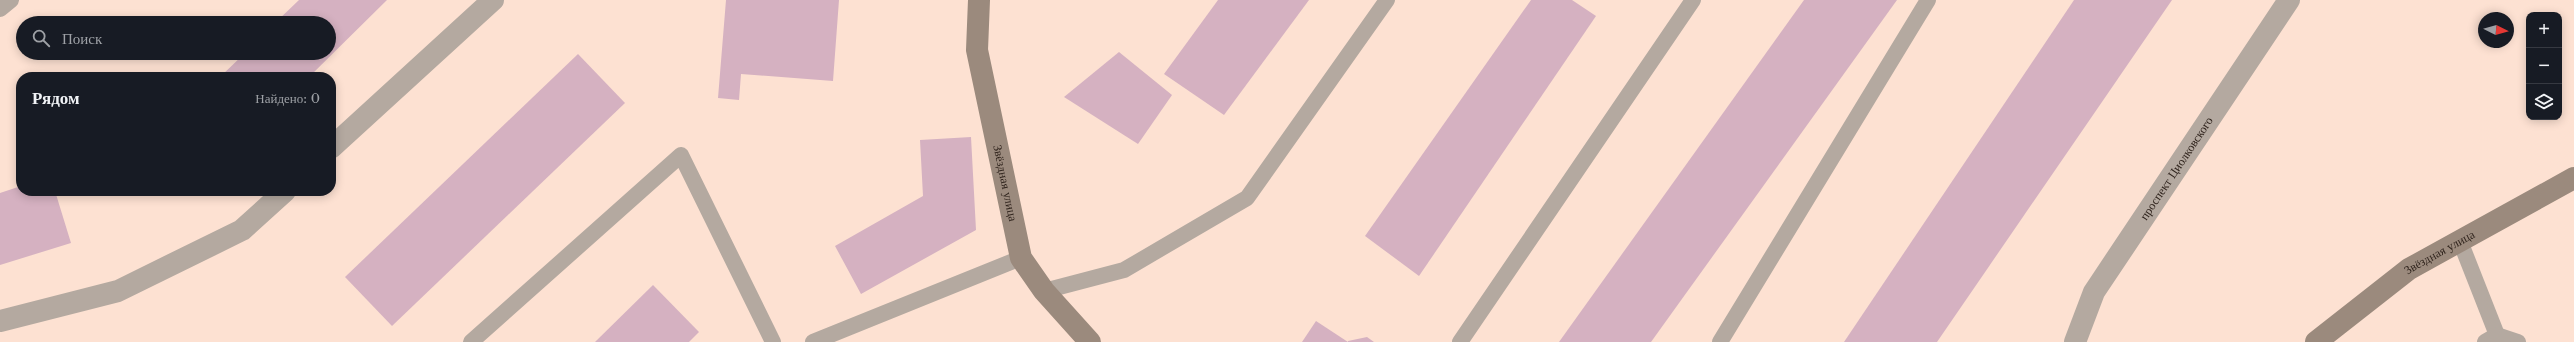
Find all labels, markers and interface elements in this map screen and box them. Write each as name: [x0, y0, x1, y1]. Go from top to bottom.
north arrow: [2478, 12, 2514, 48]
map controls: [2526, 12, 2562, 120]
button: +: [2526, 12, 2562, 48]
search box: [16, 16, 336, 60]
icon: search: [30, 27, 52, 49]
text: Поиск: [62, 29, 102, 48]
button: −: [2526, 48, 2562, 84]
button: layers: [2526, 84, 2562, 120]
text: Рядом: [32, 88, 80, 109]
text: Найдено: 0: [255, 90, 320, 107]
street label: проспект Циолковского: [2136, 114, 2216, 223]
street label: Звёздная улица: [990, 143, 1021, 223]
street label: Звёздная улица: [2401, 226, 2478, 277]

